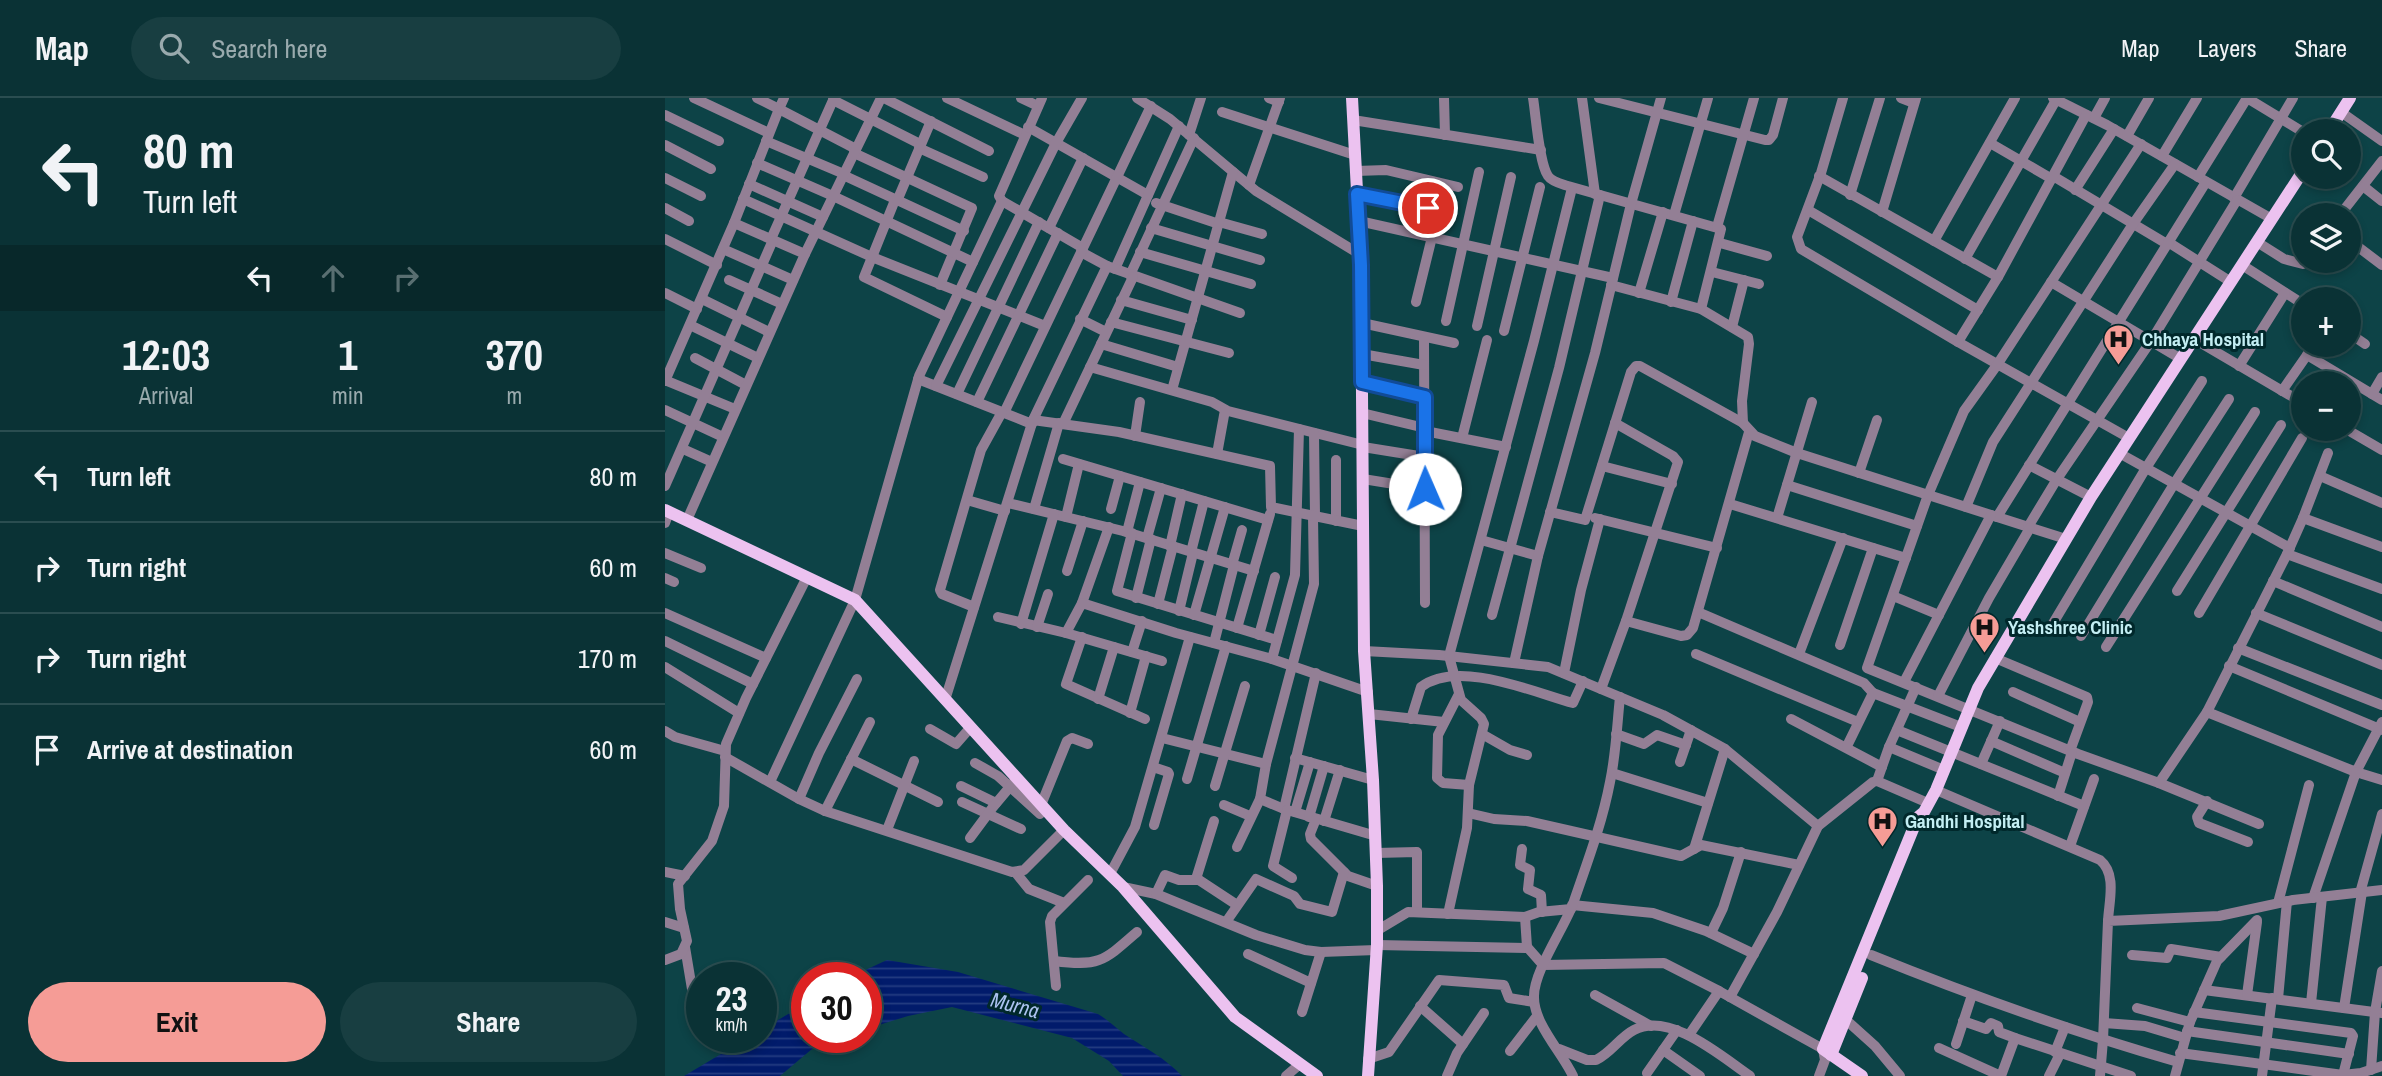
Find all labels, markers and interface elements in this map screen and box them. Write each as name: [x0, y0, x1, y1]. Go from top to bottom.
search box: [131, 17, 621, 80]
text: Map: [35, 26, 89, 70]
icon: search: [155, 29, 193, 67]
text: Search here: [211, 31, 327, 66]
text: Map: [2121, 32, 2159, 64]
text: Layers: [2197, 32, 2256, 64]
text: Share: [2294, 32, 2347, 64]
text: 80 m: [143, 117, 235, 183]
map controls: [2291, 119, 2361, 441]
button: search: [2291, 119, 2361, 189]
icon: left: [28, 126, 119, 217]
pin: [1398, 178, 1458, 238]
text: Turn left: [143, 180, 237, 223]
icon: arrive: [1409, 189, 1447, 227]
button: layers: [2291, 203, 2361, 273]
icon: left: [241, 259, 279, 297]
icon: ahead: [314, 259, 352, 297]
icon: right: [387, 259, 425, 297]
button: +: [2291, 287, 2361, 357]
hospital icon: Chhaya Hospital: [2102, 322, 2136, 366]
place label: Chhaya Hospital: [2142, 326, 2264, 352]
text: 12:03: [122, 327, 210, 383]
text: 1: [338, 327, 357, 383]
text: 370: [486, 327, 543, 383]
button: −: [2291, 371, 2361, 441]
text: Arrival: [139, 380, 193, 411]
text: min: [332, 380, 364, 411]
text: m: [506, 380, 522, 411]
position arrow: [1388, 452, 1462, 526]
icon: left: [28, 458, 66, 496]
text: Turn left: [87, 459, 171, 494]
text: 80 m: [590, 459, 637, 494]
icon: right: [28, 549, 66, 587]
text: Turn right: [87, 550, 186, 585]
text: 60 m: [590, 550, 637, 585]
hospital icon: Yashshree Clinic: [1968, 610, 2002, 654]
place label: Yashshree Clinic: [2008, 614, 2133, 640]
icon: right: [28, 640, 66, 678]
text: Turn right: [87, 641, 186, 676]
text: 170 m: [578, 641, 637, 676]
icon: arrive: [28, 731, 66, 769]
text: Arrive at destination: [87, 732, 293, 767]
text: 60 m: [590, 732, 637, 767]
hospital icon: Gandhi Hospital: [1865, 804, 1899, 848]
place label: Gandhi Hospital: [1905, 808, 2024, 834]
speed limit sign: 30: [791, 962, 882, 1053]
text: 23: [716, 975, 747, 1022]
button: Exit: [28, 982, 326, 1062]
button: Share: [340, 982, 637, 1062]
water label: Murna: [988, 985, 1042, 1025]
text: km/h: [716, 1012, 748, 1037]

